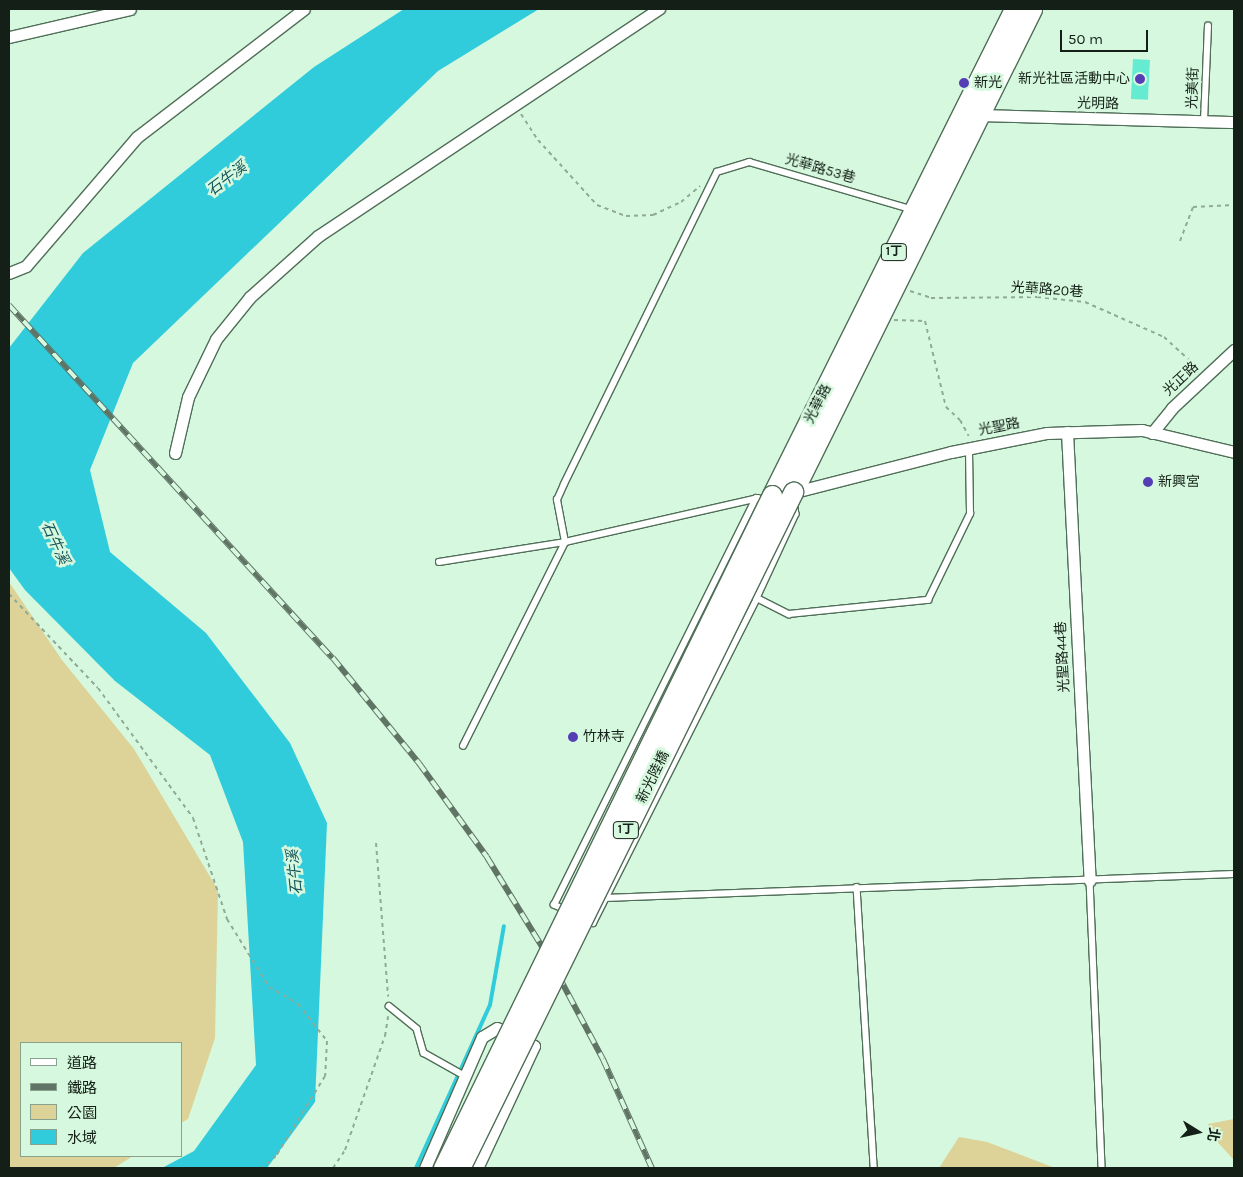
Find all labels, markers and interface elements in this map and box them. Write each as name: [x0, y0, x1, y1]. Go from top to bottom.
scale bar: [1063, 20, 1150, 52]
text: 50 m: [1068, 30, 1103, 48]
street label: 光美街: [1184, 67, 1202, 109]
place label: 新光社區活動中心: [1018, 71, 1130, 87]
marker: 新光社區活動中心: [1134, 73, 1146, 85]
place label: 新光: [974, 75, 1002, 91]
marker: 新光: [958, 77, 970, 89]
street label: 光明路: [1077, 95, 1119, 113]
street label: 光華路53巷: [783, 151, 857, 187]
water label: 石牛溪: [204, 158, 250, 200]
road number: 1丁: [880, 242, 908, 262]
street label: 光華路20巷: [1010, 279, 1084, 301]
street label: 光正路: [1160, 359, 1202, 399]
street label: 光華路: [801, 381, 835, 427]
street label: 光聖路: [977, 415, 1021, 439]
place label: 新興宮: [1158, 474, 1200, 490]
marker: 新興宮: [1142, 476, 1154, 488]
water label: 石牛溪: [37, 519, 73, 567]
street label: 光聖路44巷: [1053, 621, 1073, 693]
place label: 竹林寺: [583, 729, 625, 745]
marker: 竹林寺: [567, 731, 579, 743]
street label: 新光陸橋: [633, 748, 673, 806]
road number: 1丁: [612, 820, 640, 840]
water label: 石牛溪: [284, 849, 306, 895]
legend: [20, 1042, 182, 1157]
text: 道路: [67, 1054, 97, 1072]
text: 鐵路: [67, 1079, 97, 1097]
text: 公園: [67, 1104, 97, 1122]
north arrow: [1173, 1107, 1223, 1157]
text: 北: [1204, 1126, 1223, 1143]
text: 水域: [67, 1129, 97, 1147]

